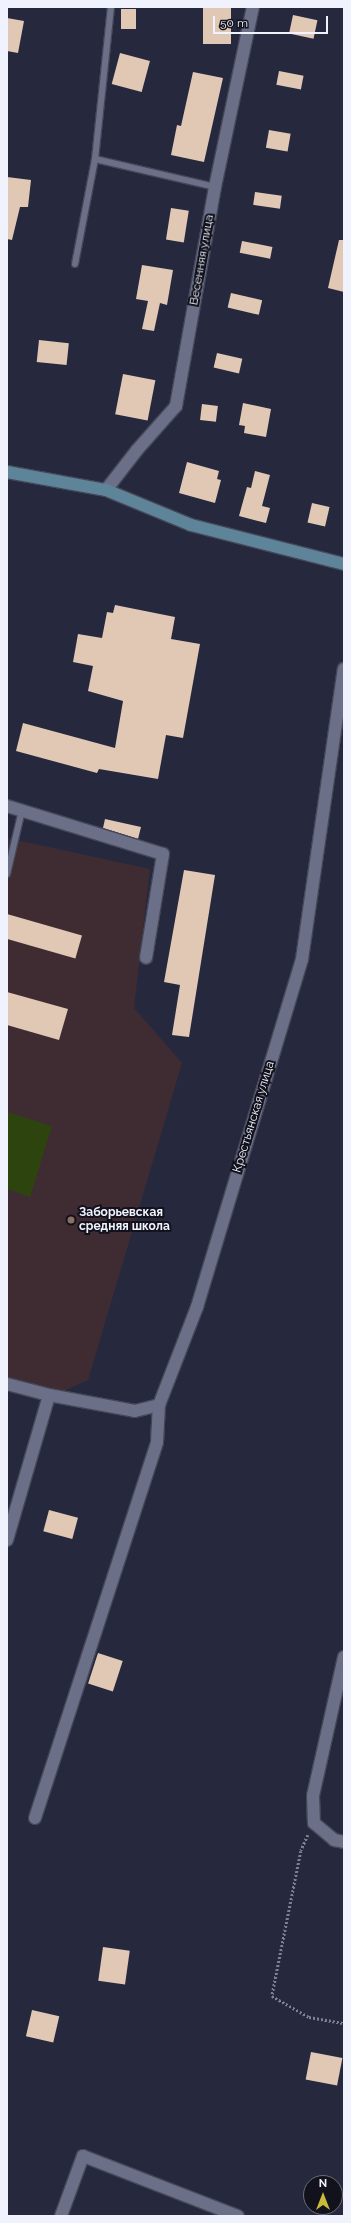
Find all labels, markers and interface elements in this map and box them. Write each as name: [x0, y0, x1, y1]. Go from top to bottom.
scale bar: [215, 8, 330, 34]
text: 50 m: [220, 16, 248, 30]
street label: Весенняя улица: [187, 213, 217, 307]
street label: Крестьянская улица: [230, 1059, 278, 1175]
place label: Заборьевская средняя школа: [79, 1206, 170, 1234]
marker: Заборьевская средняя школа: [66, 1215, 76, 1225]
north arrow: [303, 2175, 343, 2215]
text: N: [319, 2177, 327, 2190]

